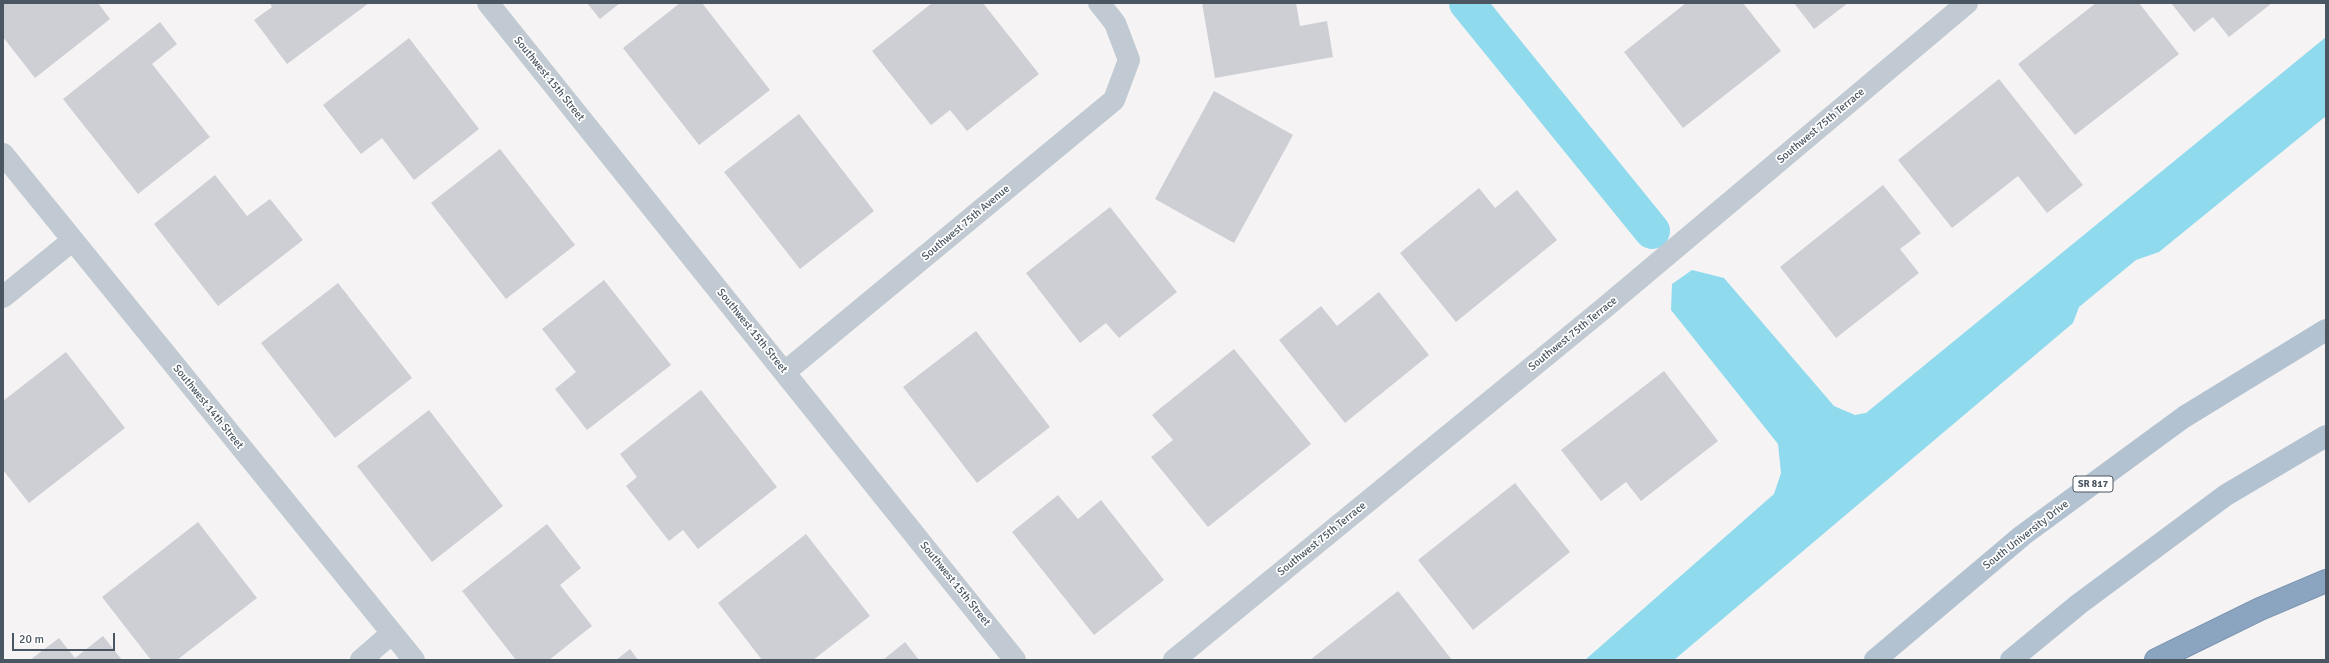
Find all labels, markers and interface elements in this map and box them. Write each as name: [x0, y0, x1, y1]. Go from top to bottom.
street label: Southwest 15th Street: [511, 34, 587, 124]
street label: Southwest 75th Terrace: [1775, 86, 1867, 166]
street label: Southwest 75th Avenue: [919, 182, 1013, 264]
street label: Southwest 15th Street: [714, 286, 790, 376]
street label: Southwest 75th Terrace: [1526, 294, 1620, 374]
street label: Southwest 14th Street: [170, 362, 246, 452]
road number: SR 817: [2073, 476, 2113, 492]
street label: South University Drive: [1981, 498, 2071, 572]
street label: Southwest 75th Terrace: [1275, 499, 1369, 579]
street label: Southwest 15th Street: [917, 539, 993, 629]
scale bar: [14, 625, 117, 651]
text: 20 m: [19, 632, 44, 647]

